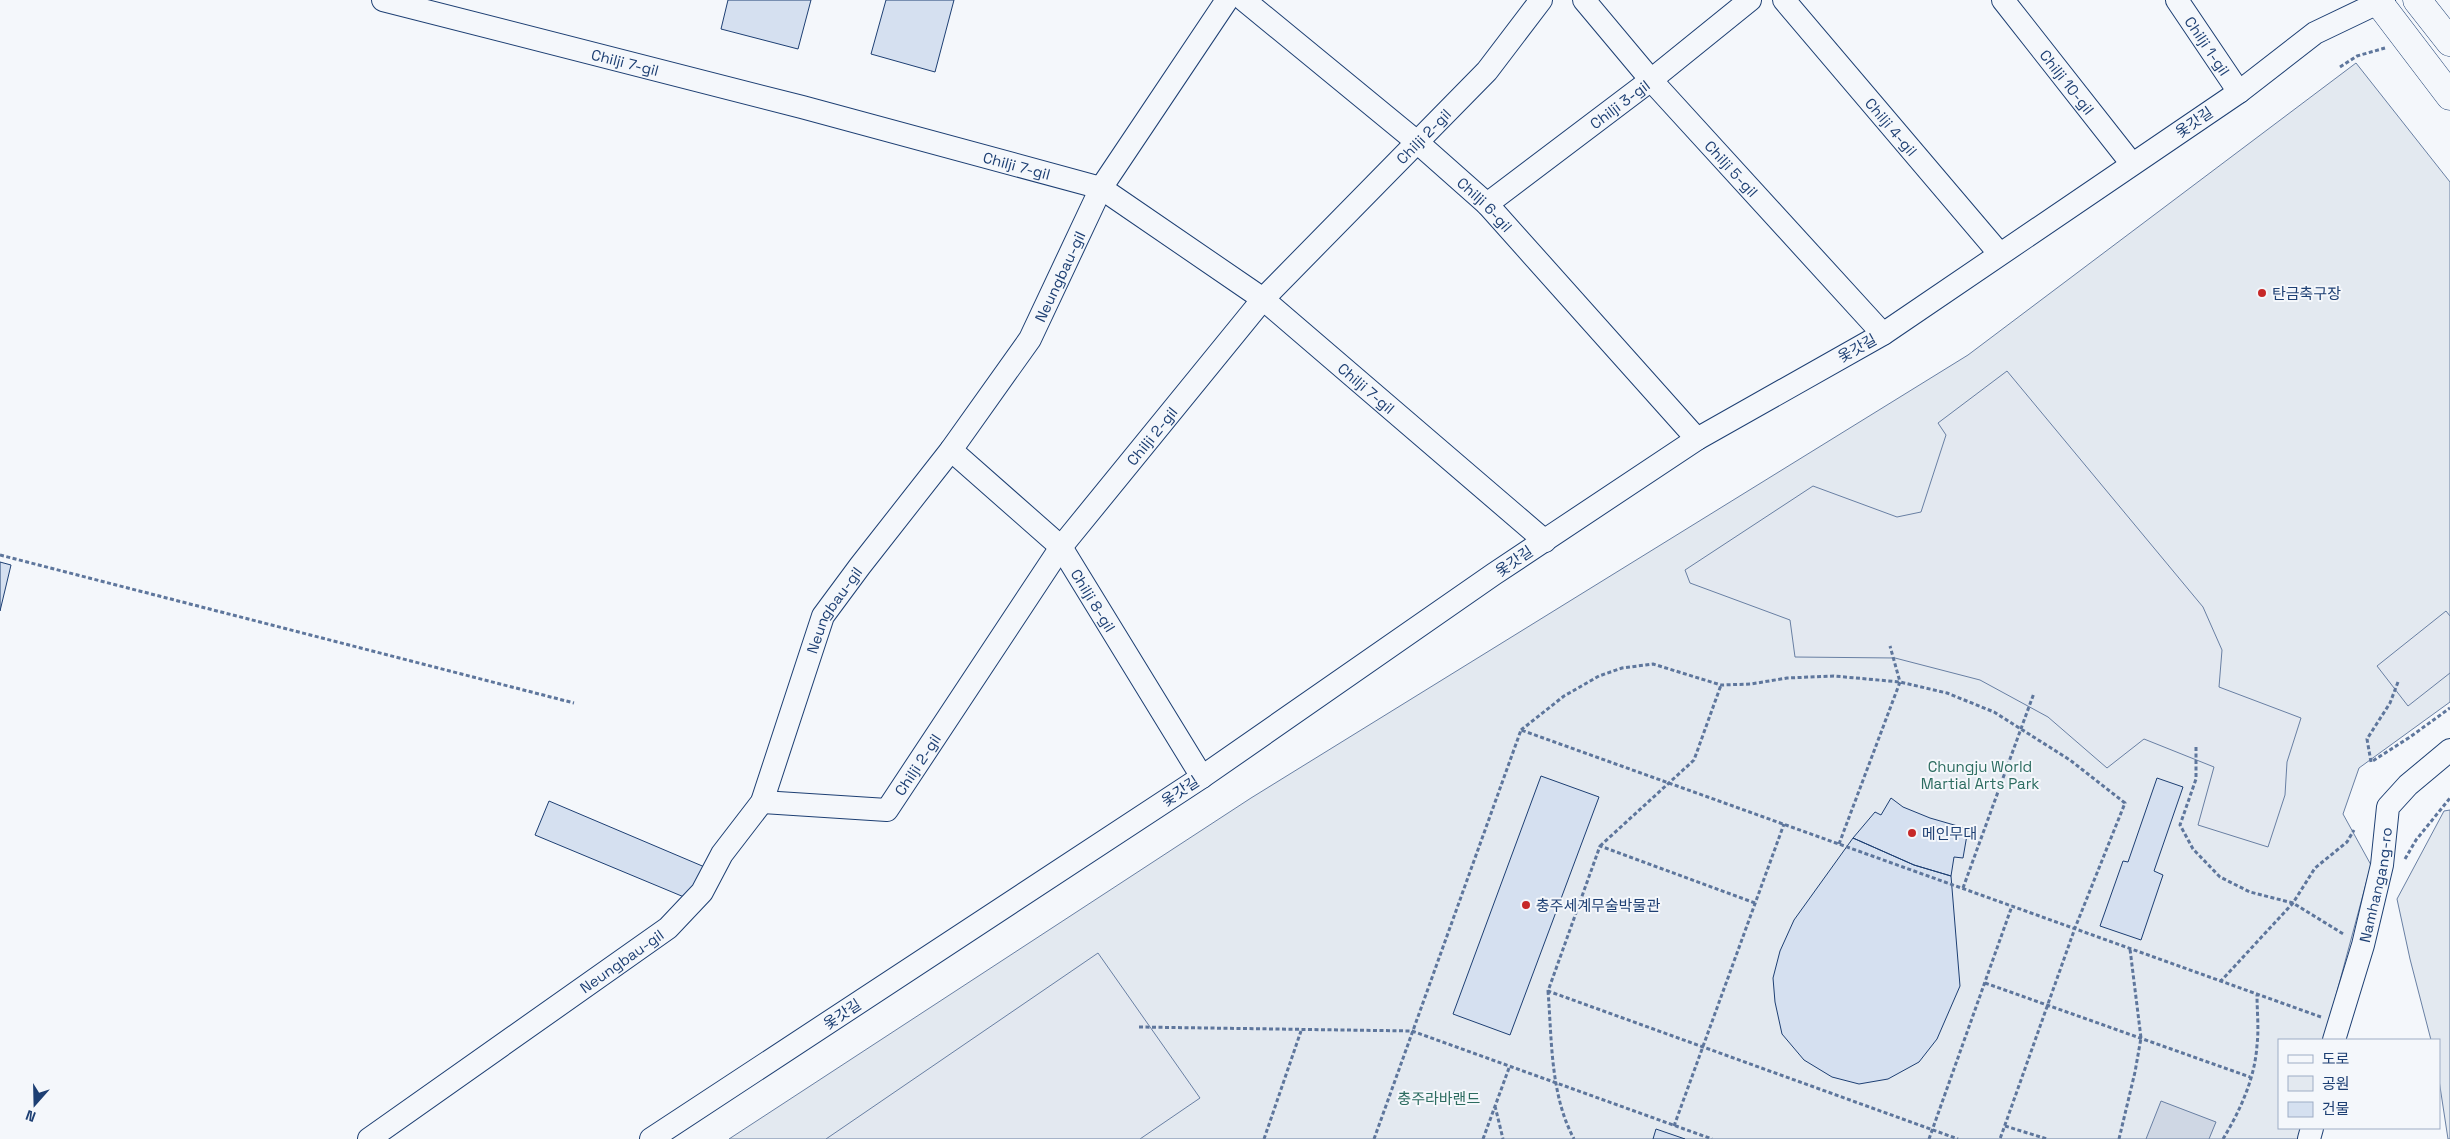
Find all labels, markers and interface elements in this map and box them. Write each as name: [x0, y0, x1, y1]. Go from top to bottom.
street label: Chilji 1-gil: [2181, 12, 2235, 79]
street label: Chilji 7-gil: [589, 44, 661, 80]
street label: Chilji 10-gil: [2036, 46, 2099, 118]
street label: Chilji 3-gil: [1586, 75, 1653, 133]
street label: Chilji 4-gil: [1861, 93, 1922, 160]
street label: 옻갓길: [2172, 103, 2216, 141]
street label: Chilji 2-gil: [1392, 104, 1455, 168]
street label: Chilji 5-gil: [1701, 136, 1762, 201]
street label: Chilji 7-gil: [981, 147, 1053, 183]
street label: Chilji 6-gil: [1453, 173, 1517, 236]
street label: Neungbau-gil: [1030, 228, 1089, 325]
place label: 탄금축구장: [2272, 284, 2341, 303]
marker: 탄금축구장: [2256, 287, 2268, 299]
street label: 옻갓길: [1834, 330, 1880, 366]
street label: Chilji 7-gil: [1334, 358, 1399, 417]
street label: Chilji 2-gil: [1122, 403, 1181, 469]
street label: 옻갓길: [1492, 542, 1536, 580]
street label: Neungbau-gil: [802, 563, 866, 656]
street label: Chilji 8-gil: [1067, 565, 1120, 635]
street label: Chilji 2-gil: [890, 730, 945, 799]
park label: Chungju World Martial Arts Park: [1921, 757, 2039, 793]
street label: 옻갓길: [1157, 772, 1203, 810]
place label: 메인무대: [1922, 824, 1977, 843]
street label: Namhangang-ro: [2354, 826, 2395, 944]
marker: 메인무대: [1906, 827, 1918, 839]
place label: 충주세계무술박물관: [1536, 896, 1660, 915]
marker: 충주세계무술박물관: [1520, 899, 1532, 911]
street label: Neungbau-gil: [576, 925, 667, 997]
street label: 옻갓길: [819, 995, 865, 1033]
legend: [2278, 1039, 2440, 1129]
text: 도로: [2322, 1049, 2350, 1068]
text: 공원: [2322, 1074, 2350, 1093]
north arrow: [10, 1079, 60, 1129]
park label: 충주라바랜드: [1398, 1089, 1481, 1108]
text: 건물: [2322, 1099, 2350, 1118]
text: N: [23, 1106, 38, 1126]

